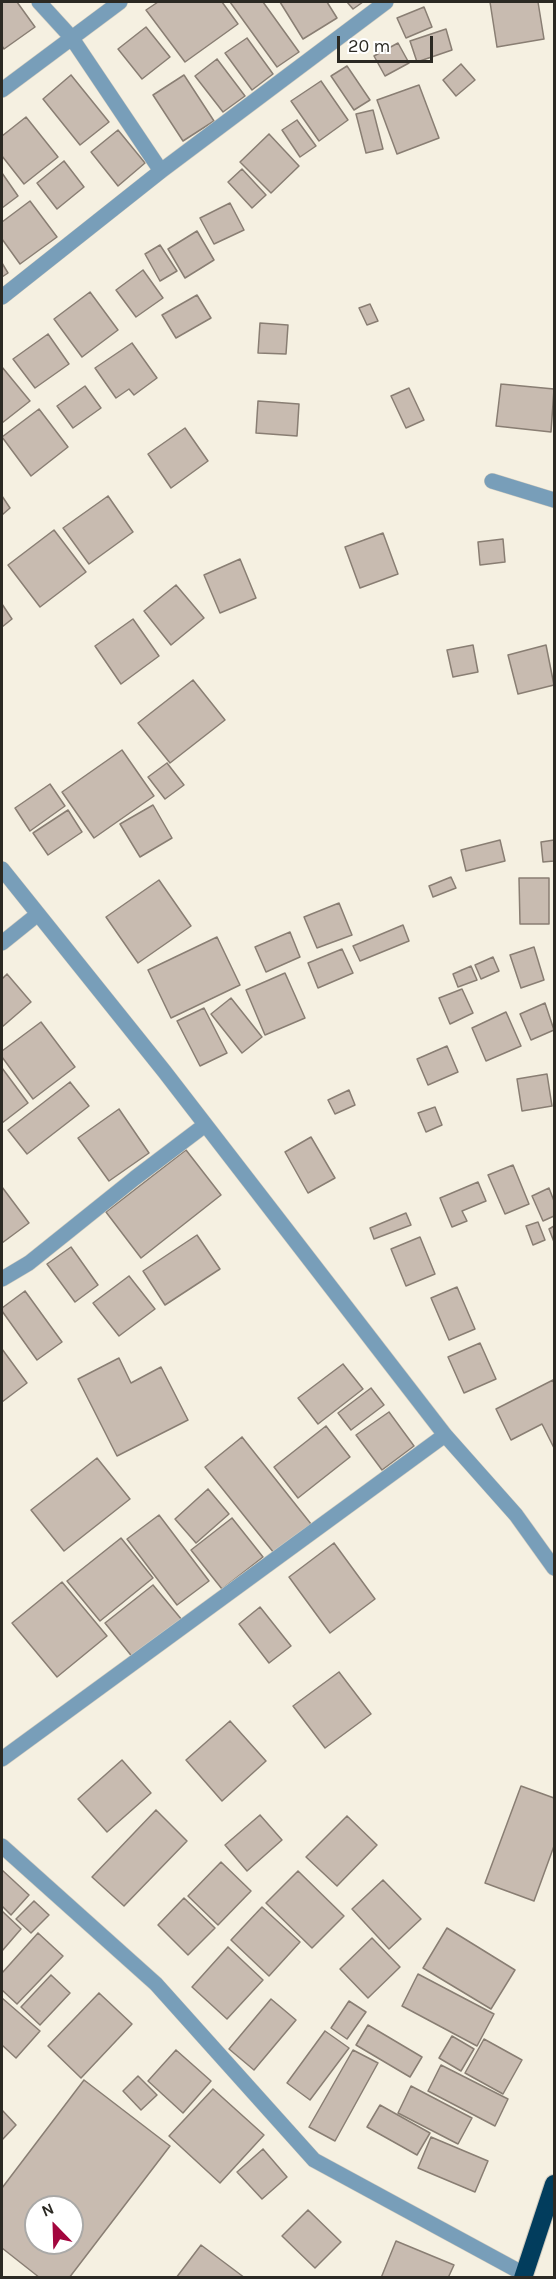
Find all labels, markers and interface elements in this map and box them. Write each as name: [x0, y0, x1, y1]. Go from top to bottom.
scale bar: [340, 24, 436, 62]
text: 20 m: [348, 35, 390, 57]
north arrow: [24, 2195, 84, 2255]
text: N: [39, 2199, 57, 2221]

